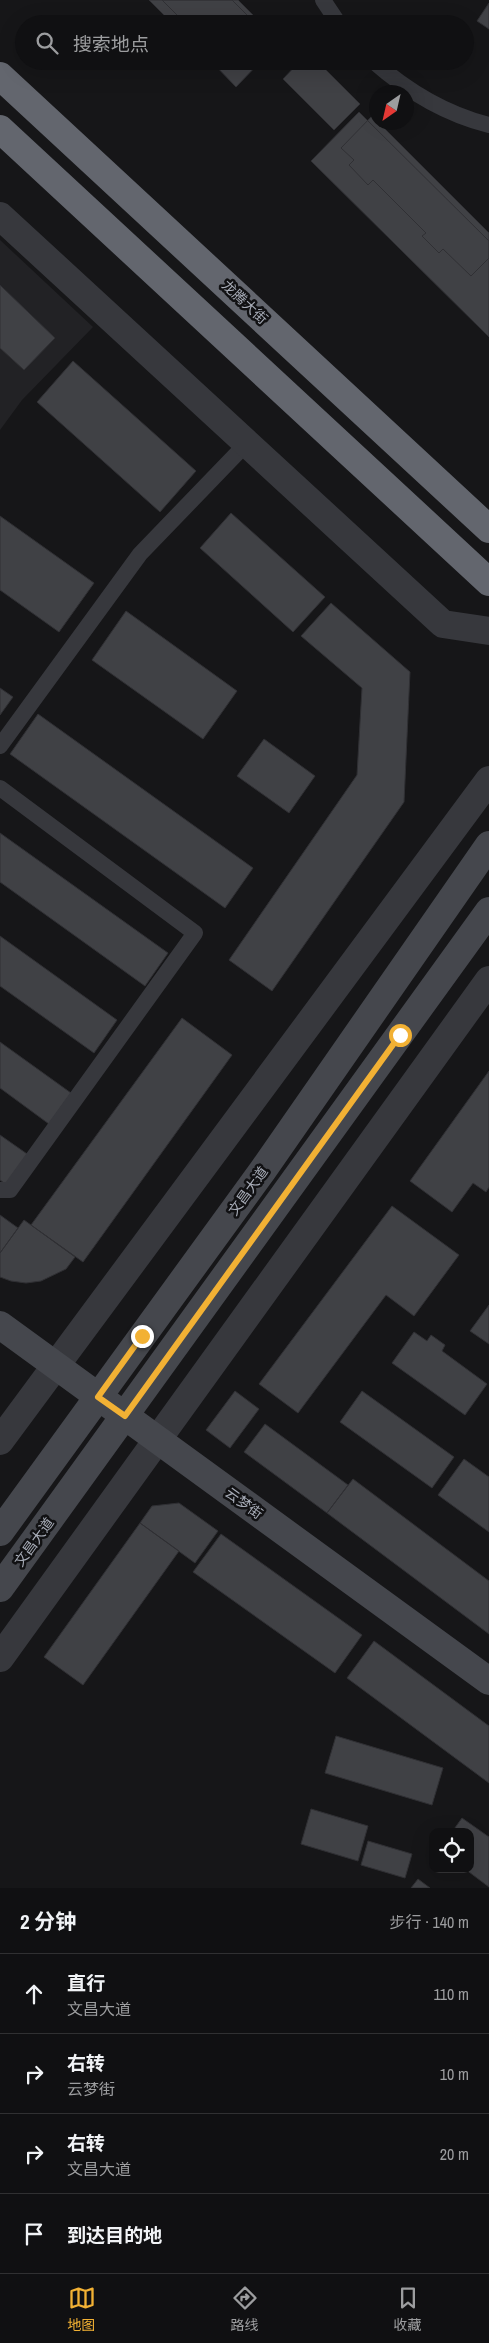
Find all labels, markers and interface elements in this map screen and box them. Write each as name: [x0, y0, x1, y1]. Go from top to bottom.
search box: [15, 15, 474, 70]
icon: search: [33, 29, 61, 57]
text: 搜索地点: [73, 31, 149, 57]
north arrow: [369, 85, 414, 130]
street label: 龙腾大街: [218, 276, 272, 328]
route start: [389, 1024, 412, 1047]
street label: 文昌大道: [224, 1163, 272, 1219]
route end: [131, 1325, 154, 1348]
street label: 云梦街: [222, 1483, 266, 1523]
street label: 文昌大道: [10, 1514, 58, 1570]
map controls: [429, 1828, 474, 1873]
button: locate: [429, 1828, 474, 1873]
text: 2 分钟: [20, 1907, 76, 1936]
text: 步行 · 140 m: [390, 1911, 469, 1933]
text: 直行: [67, 1970, 105, 1996]
icon: ahead: [20, 1980, 48, 2008]
text: 110 m: [433, 1983, 469, 2005]
text: 文昌大道: [67, 1998, 131, 2020]
text: 右转: [67, 2050, 105, 2076]
icon: right: [20, 2060, 48, 2088]
text: 10 m: [440, 2063, 469, 2085]
text: 云梦街: [67, 2078, 115, 2100]
text: 右转: [67, 2130, 105, 2156]
icon: right: [20, 2140, 48, 2168]
text: 20 m: [440, 2143, 469, 2165]
text: 文昌大道: [67, 2158, 131, 2180]
icon: arrive: [20, 2220, 48, 2248]
text: 到达目的地: [67, 2222, 162, 2248]
tab: 地图: [68, 2284, 96, 2334]
tab: 路线: [231, 2284, 259, 2334]
tab: 收藏: [394, 2284, 422, 2334]

